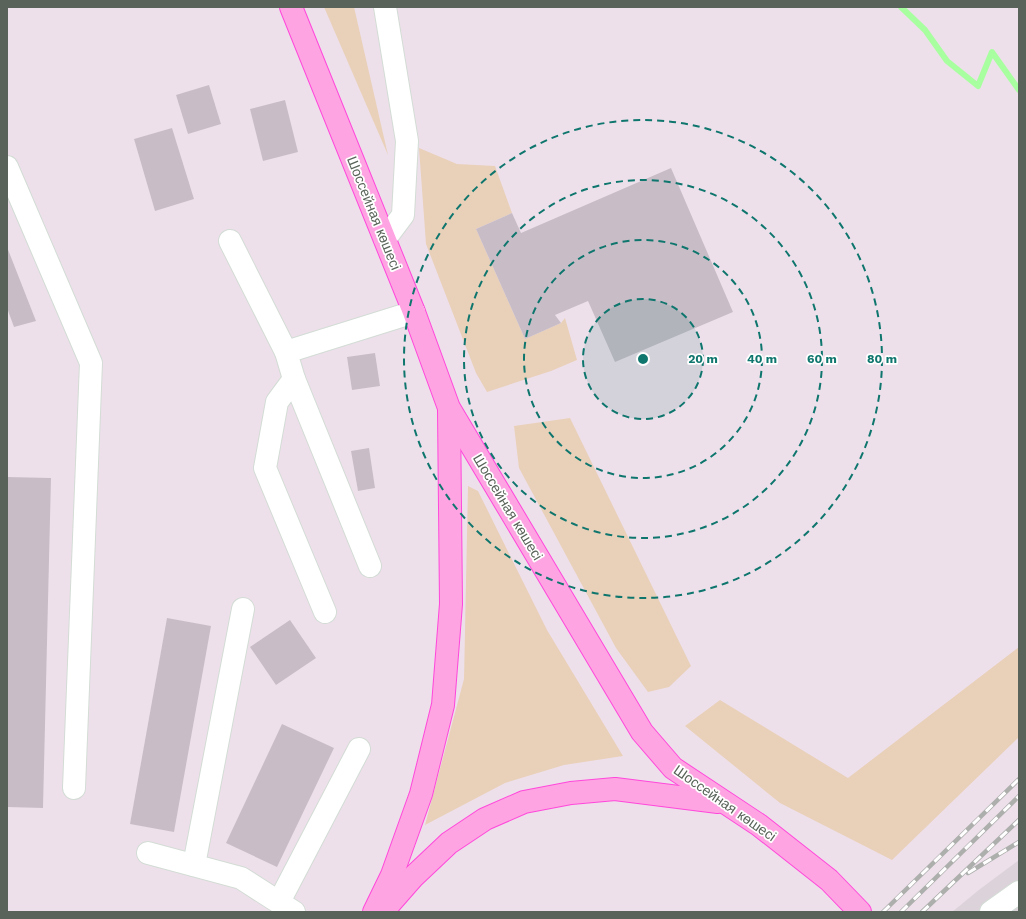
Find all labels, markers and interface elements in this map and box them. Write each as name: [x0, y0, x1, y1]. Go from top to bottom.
street label: Шоссейная көшесі: [344, 154, 404, 272]
centre of rings: [636, 352, 650, 366]
text: 20 m: [688, 352, 718, 366]
text: 40 m: [747, 352, 777, 366]
text: 60 m: [807, 352, 837, 366]
text: 80 m: [867, 352, 897, 366]
street label: Шоссейная көшесі: [470, 451, 546, 563]
street label: Шоссейная көшесі: [671, 762, 779, 844]

